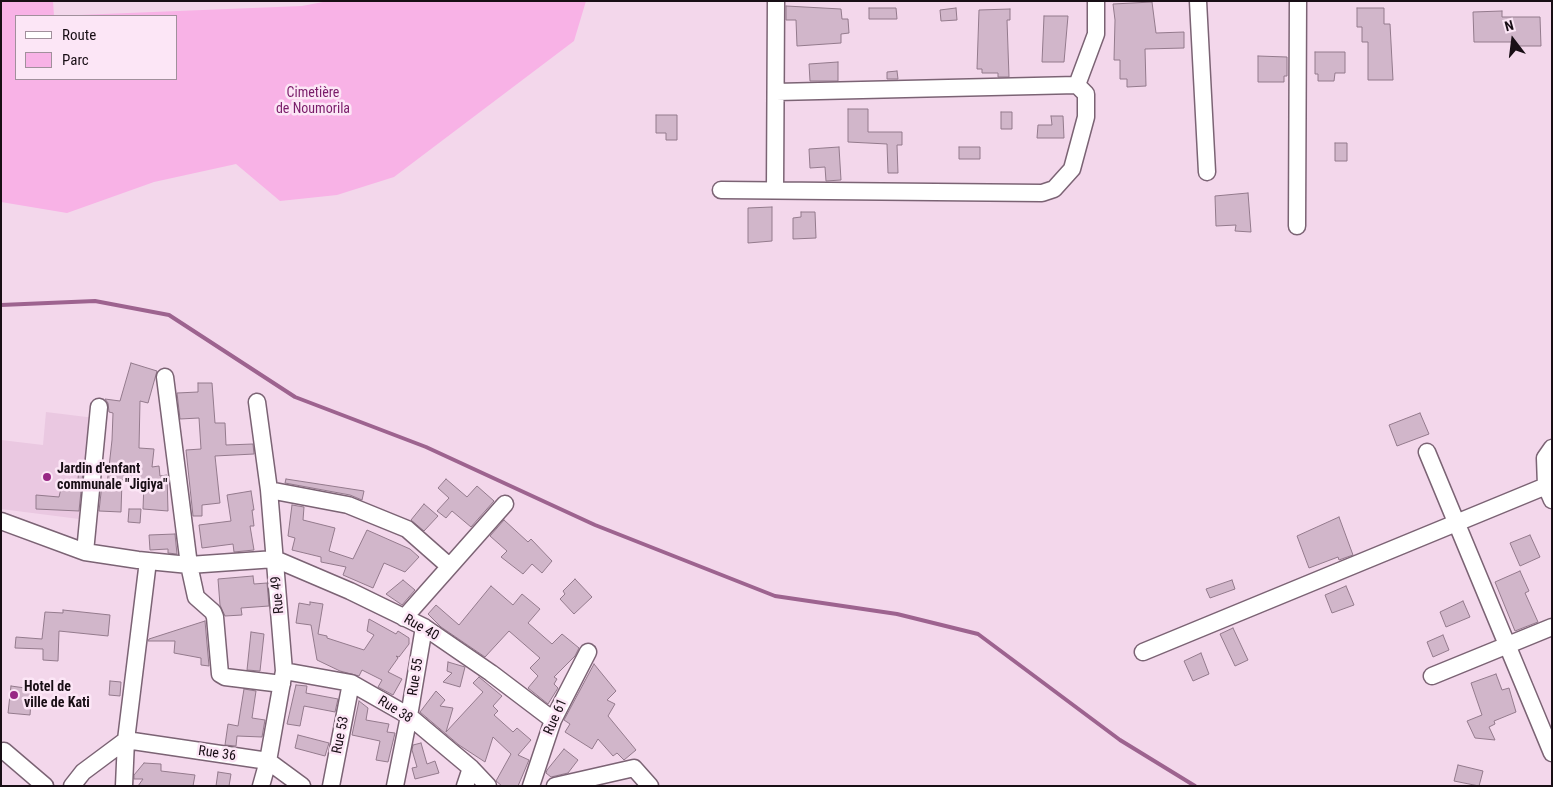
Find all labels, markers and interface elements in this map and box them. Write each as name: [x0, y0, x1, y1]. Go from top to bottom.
legend: [15, 15, 178, 80]
north arrow: [1488, 15, 1538, 65]
text: N: [1503, 17, 1515, 34]
text: Route: [62, 26, 96, 44]
text: Parc: [62, 51, 89, 69]
park label: Cimetière de Noumorila: [276, 85, 350, 118]
place label: Jardin d'enfant communale "Jigiya": [57, 461, 168, 494]
marker: Jardin d'enfant communale "Jigiya": [41, 471, 53, 483]
street label: Rue 49: [268, 575, 288, 615]
street label: Rue 40: [400, 611, 442, 645]
street label: Rue 55: [405, 657, 427, 697]
place label: Hotel de ville de Kati: [24, 679, 90, 712]
marker: Hotel de ville de Kati: [8, 689, 20, 701]
street label: Rue 38: [375, 693, 415, 727]
street label: Rue 61: [541, 696, 571, 738]
street label: Rue 53: [329, 715, 353, 755]
street label: Rue 36: [197, 743, 237, 765]

